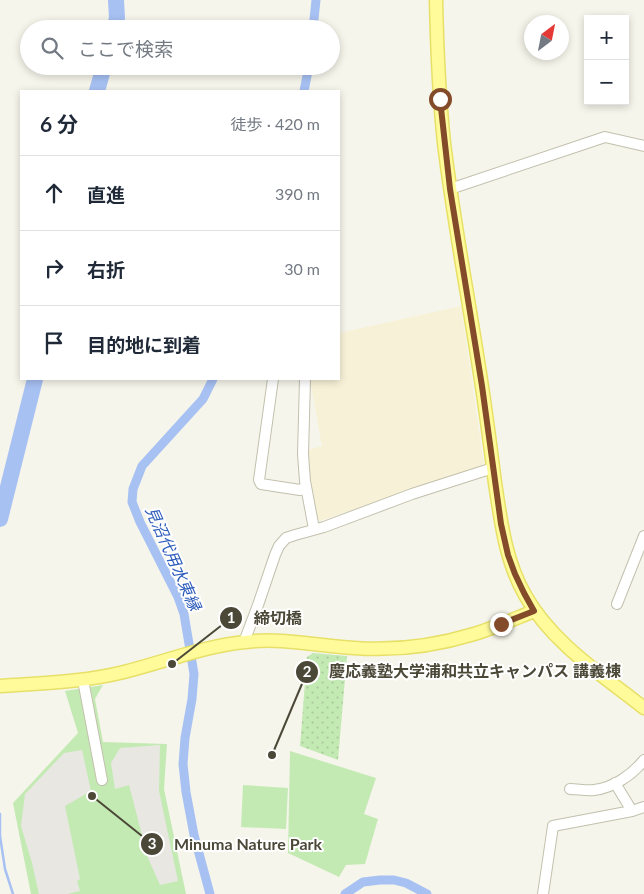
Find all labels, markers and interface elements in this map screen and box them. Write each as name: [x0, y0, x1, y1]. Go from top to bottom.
north arrow: [524, 15, 569, 60]
map controls: [584, 15, 629, 105]
button: +: [584, 15, 629, 60]
search box: [20, 20, 340, 75]
icon: search: [38, 34, 66, 62]
text: ここで検索: [78, 37, 173, 60]
button: −: [584, 60, 629, 105]
route start: [429, 88, 452, 111]
text: 6 分: [40, 111, 78, 136]
text: 徒歩 · 420 m: [231, 114, 320, 133]
icon: ahead: [40, 179, 68, 207]
text: 直進: [87, 183, 125, 206]
text: 390 m: [275, 184, 320, 203]
icon: right: [40, 254, 68, 282]
text: 右折: [87, 258, 125, 281]
text: 30 m: [284, 259, 320, 278]
icon: arrive: [40, 329, 68, 357]
text: 目的地に到着: [87, 333, 201, 356]
water label: 見沼代用水東縁: [143, 503, 206, 615]
callout: 締切橋: [219, 602, 312, 633]
text: 1: [227, 608, 235, 626]
text: 締切橋: [254, 608, 302, 627]
route end: [490, 613, 513, 636]
callout: 慶応義塾大学浦和共立キャンパス 講義棟: [294, 656, 631, 687]
text: 慶応義塾大学浦和共立キャンパス 講義棟: [329, 661, 621, 680]
text: 2: [303, 662, 312, 680]
callout: Minuma Nature Park: [139, 828, 333, 859]
text: 3: [148, 834, 156, 852]
text: Minuma Nature Park: [174, 834, 322, 853]

